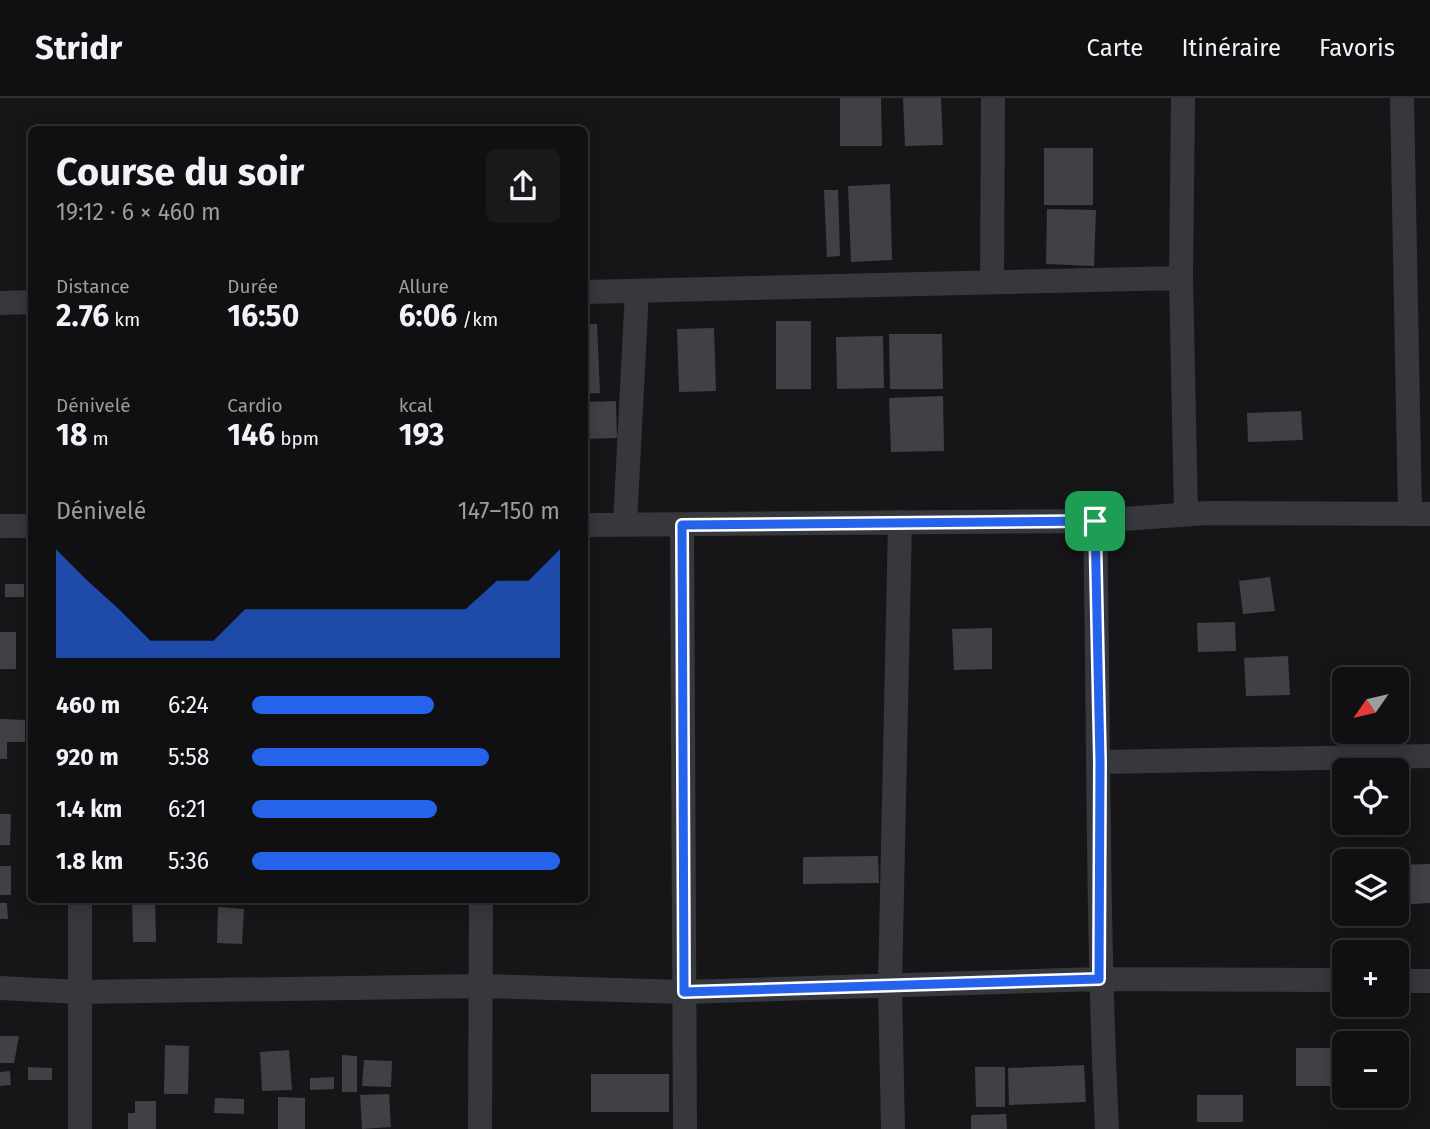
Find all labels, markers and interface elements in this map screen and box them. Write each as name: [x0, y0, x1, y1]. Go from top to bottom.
text: Stridr: [35, 28, 122, 68]
text: Carte: [1087, 34, 1143, 62]
text: Itinéraire: [1181, 34, 1281, 62]
text: Favoris: [1319, 34, 1395, 62]
text: Course du soir: [56, 149, 304, 195]
button: share: [486, 149, 560, 223]
text: 19:12 · 6 × 460 m: [56, 198, 221, 226]
text: Distance: [56, 275, 130, 298]
text: Durée: [227, 275, 278, 298]
text: Allure: [399, 275, 449, 298]
text: 2.76: [56, 298, 109, 334]
text: 16:50: [227, 298, 299, 334]
text: 6:06: [399, 298, 457, 334]
text: km: [109, 308, 140, 331]
text: /km: [457, 308, 498, 331]
text: Dénivelé: [56, 394, 131, 417]
text: Cardio: [227, 394, 283, 417]
text: kcal: [399, 394, 433, 417]
text: 18: [56, 417, 87, 453]
text: 146: [227, 417, 275, 453]
text: 193: [399, 417, 444, 453]
text: m: [87, 427, 109, 450]
text: bpm: [275, 427, 319, 450]
pin: [1065, 491, 1125, 551]
text: Dénivelé: [56, 497, 146, 525]
text: 147–150 m: [458, 497, 560, 525]
icon: arrive: [1076, 502, 1114, 540]
north arrow: [1332, 667, 1409, 744]
map controls: [1332, 667, 1409, 1108]
text: 460 m: [56, 691, 120, 719]
text: 6:24: [168, 691, 209, 719]
text: 920 m: [56, 743, 119, 771]
text: 5:58: [168, 743, 209, 771]
button: locate: [1332, 758, 1409, 835]
text: 1.4 km: [56, 795, 122, 823]
text: 6:21: [168, 795, 207, 823]
text: 1.8 km: [56, 847, 123, 875]
text: 5:36: [168, 847, 209, 875]
button: layers: [1332, 849, 1409, 926]
button: +: [1332, 940, 1409, 1017]
button: −: [1332, 1031, 1409, 1108]

